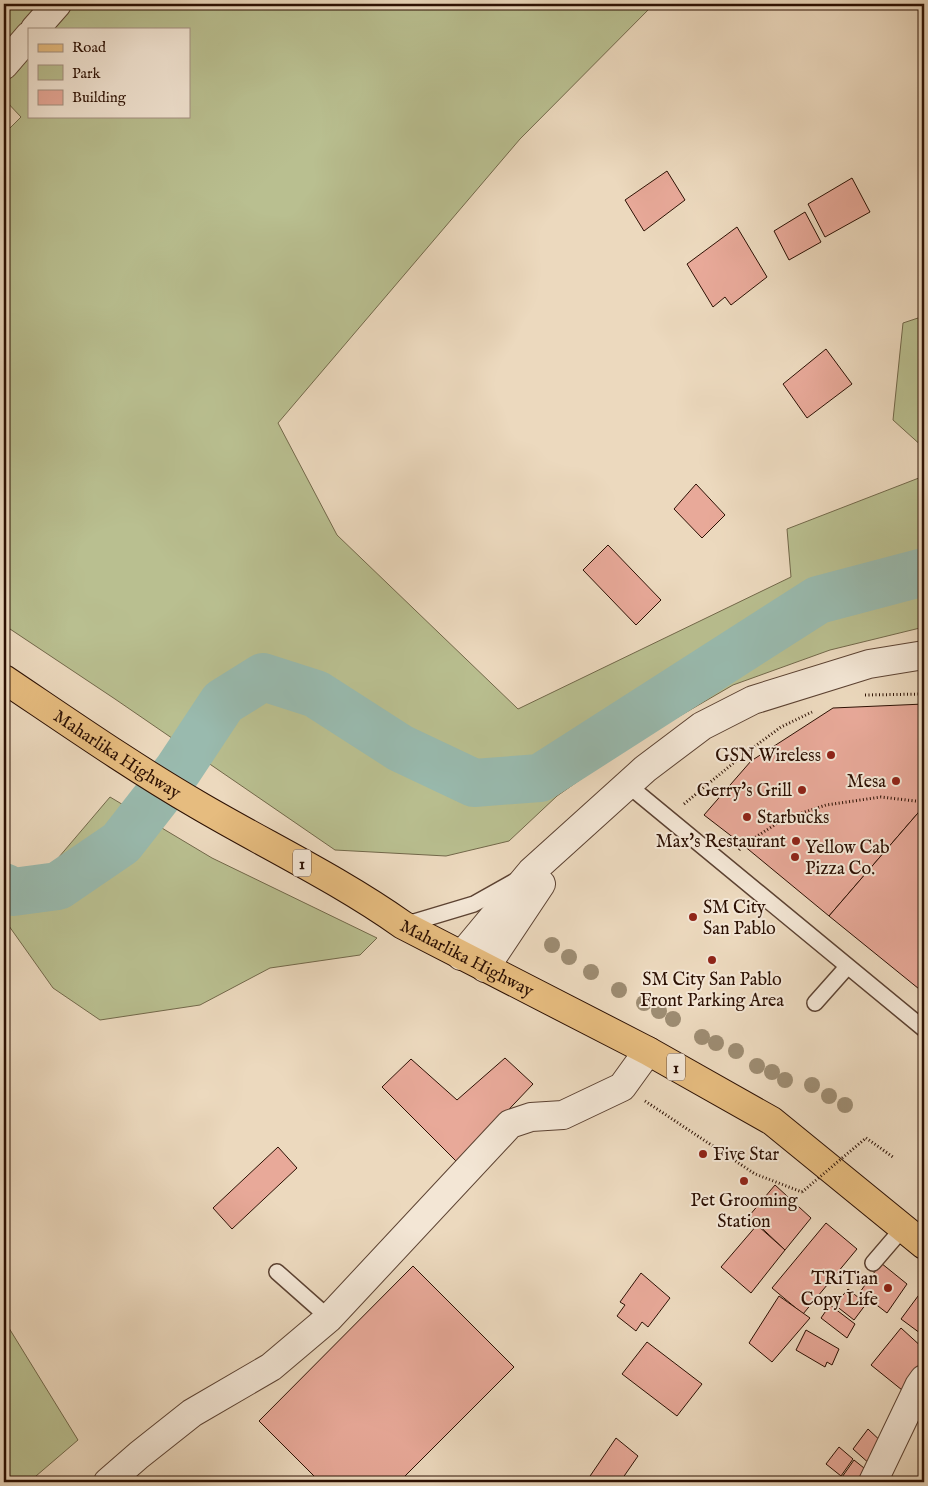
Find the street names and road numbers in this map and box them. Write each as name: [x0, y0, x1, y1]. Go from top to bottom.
street label: Maharlika Highway: [48, 706, 185, 805]
road number: 1: [293, 850, 311, 876]
street label: Maharlika Highway: [395, 915, 537, 1003]
road number: 1: [667, 1054, 685, 1080]

